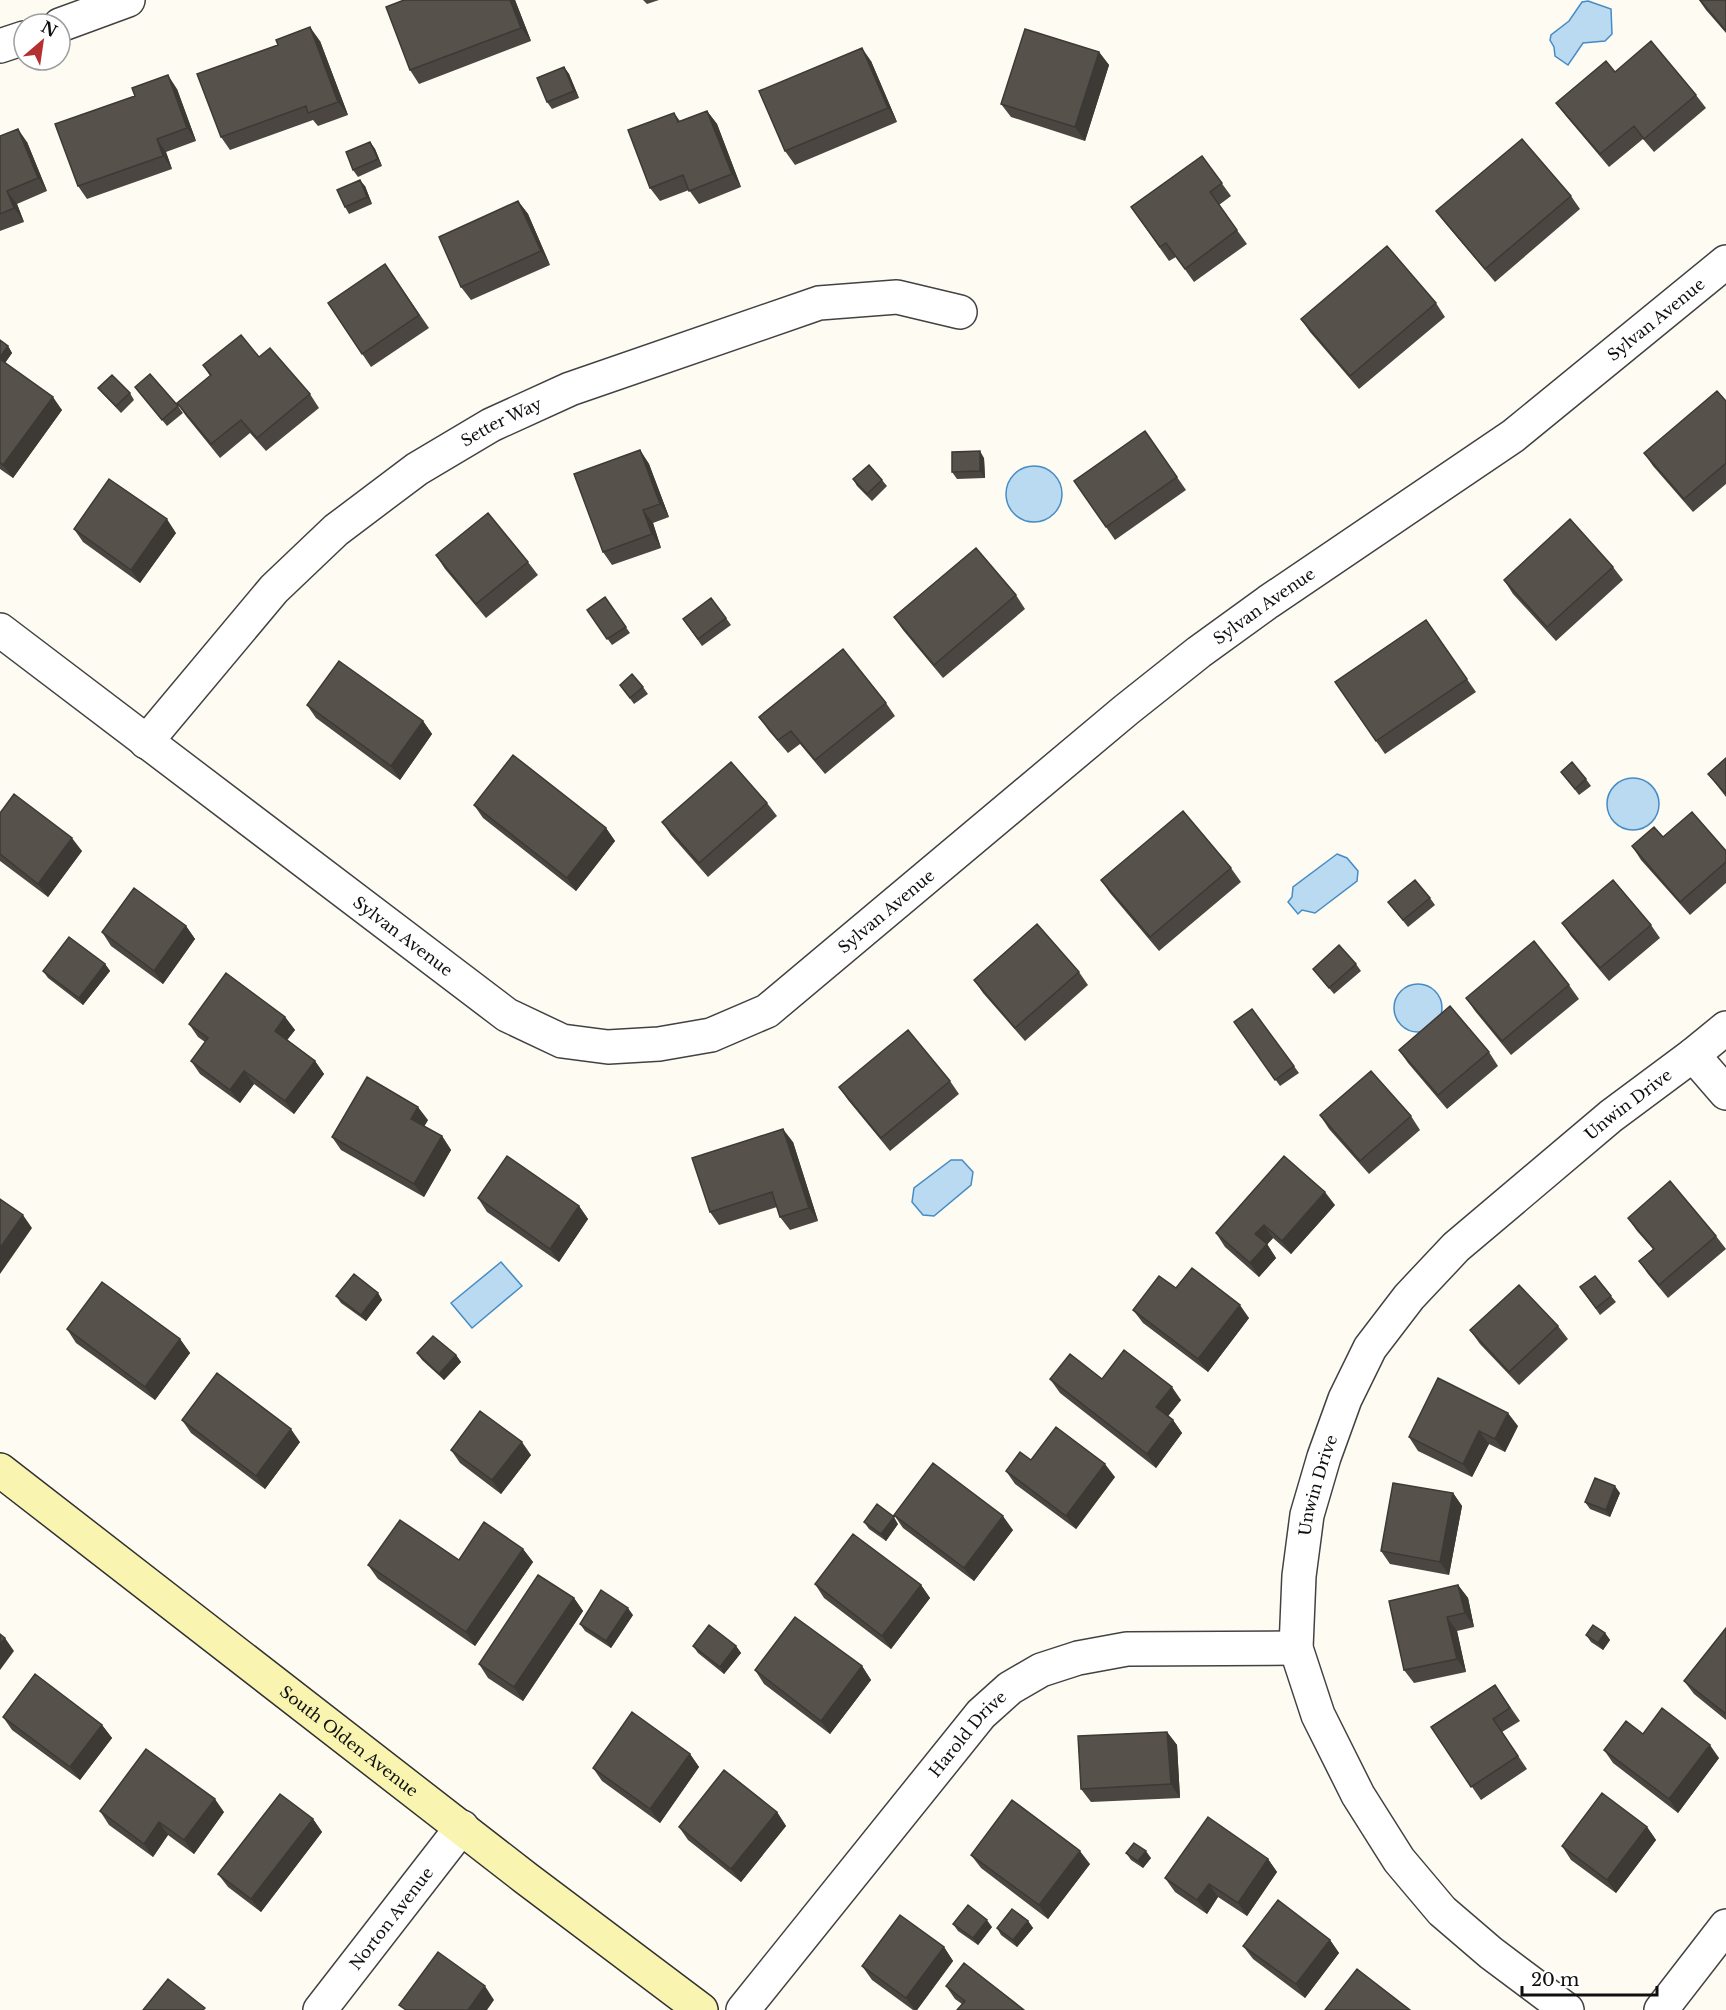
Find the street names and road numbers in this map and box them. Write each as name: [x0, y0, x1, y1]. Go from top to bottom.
street label: Sylvan Avenue: [1603, 274, 1709, 365]
street label: Setter Way: [457, 393, 545, 451]
street label: Sylvan Avenue: [1209, 563, 1319, 648]
street label: Sylvan Avenue: [834, 865, 938, 957]
street label: Sylvan Avenue: [349, 892, 457, 980]
street label: Unwin Drive: [1580, 1064, 1675, 1144]
street label: Unwin Drive: [1294, 1432, 1341, 1537]
street label: South Olden Avenue: [276, 1681, 422, 1801]
street label: Harold Drive: [924, 1686, 1010, 1781]
street label: Norton Avenue: [345, 1863, 437, 1974]

